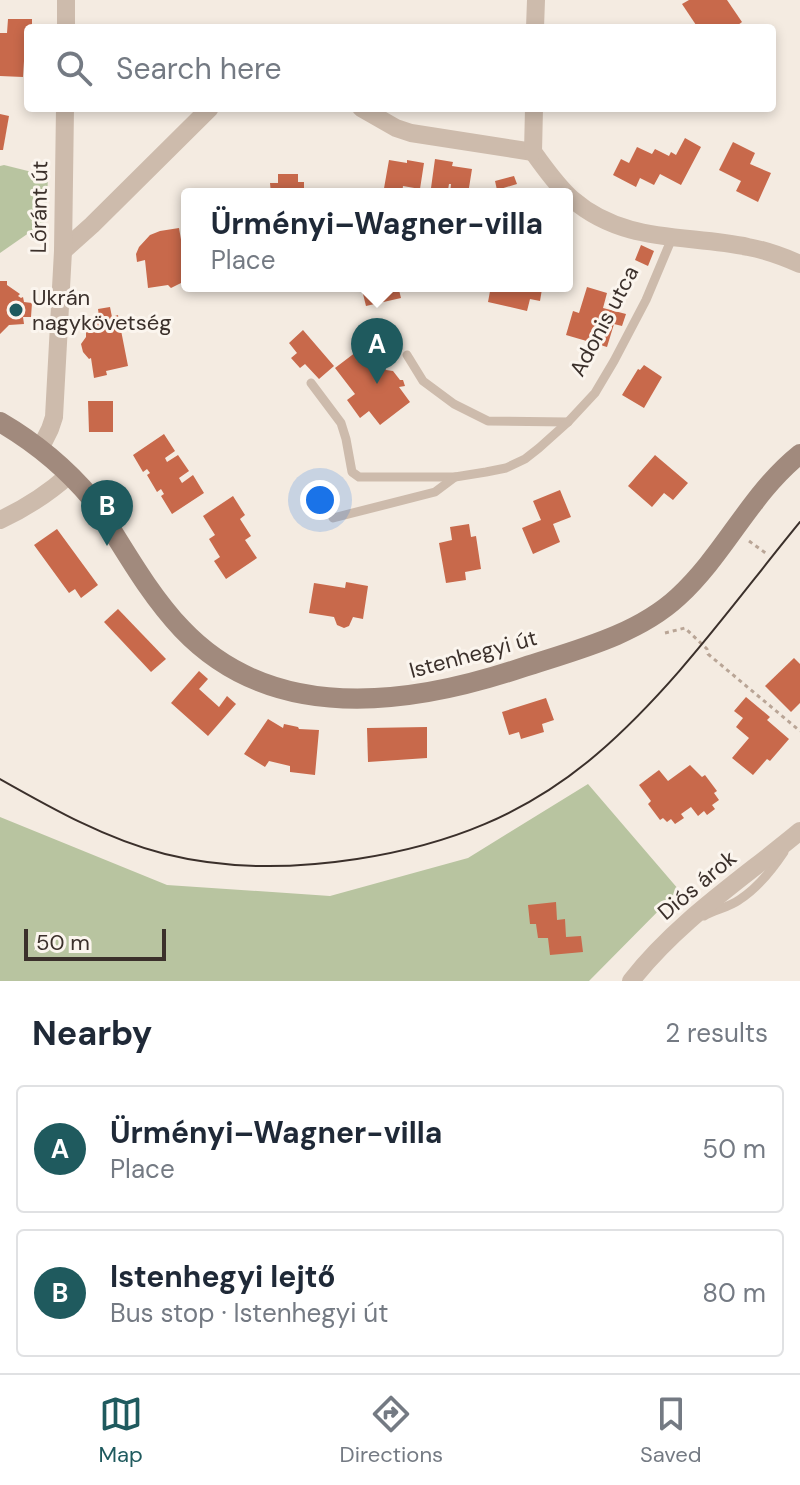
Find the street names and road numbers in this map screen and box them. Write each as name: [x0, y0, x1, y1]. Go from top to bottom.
street label: Lóránt út: [24, 160, 54, 254]
street label: Adonis utca: [563, 261, 645, 381]
street label: Istenhegyi út: [406, 623, 540, 685]
street label: Diós árok: [652, 844, 742, 926]

